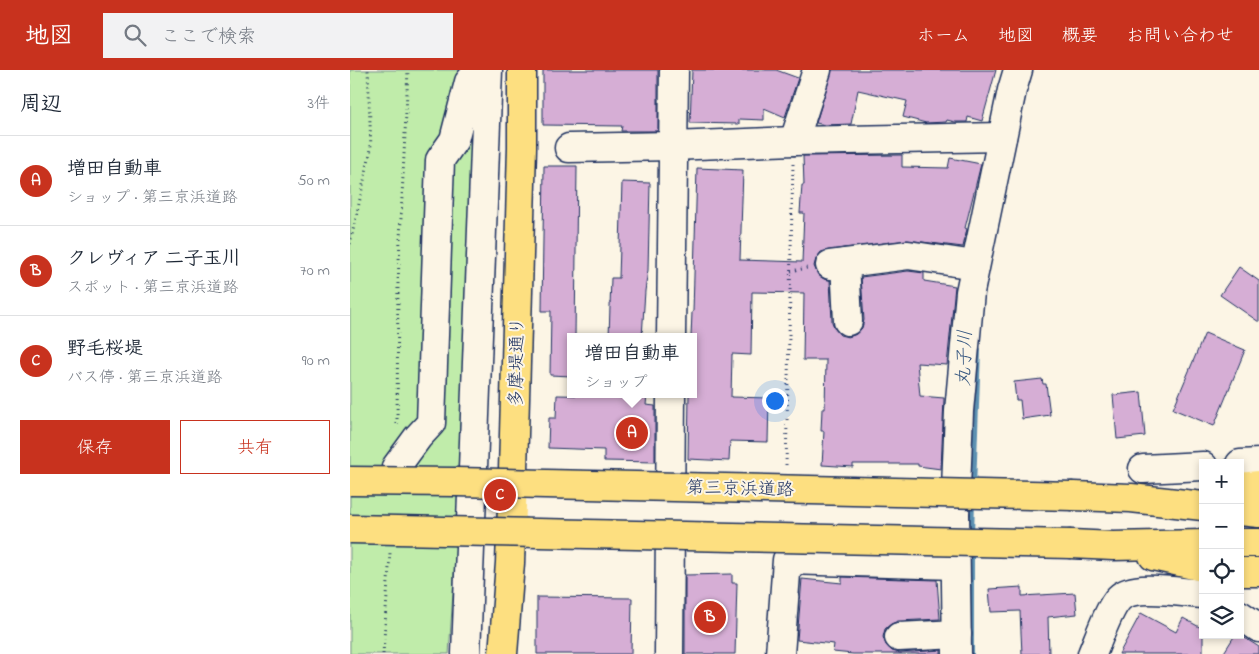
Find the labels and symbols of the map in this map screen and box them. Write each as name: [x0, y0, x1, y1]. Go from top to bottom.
street label: 多摩堤通り: [504, 317, 532, 407]
water label: 丸子川: [951, 329, 980, 387]
your location: [762, 388, 788, 414]
pin: A: [616, 414, 648, 452]
pin: C: [484, 476, 516, 514]
street label: 第三京浜道路: [686, 476, 794, 504]
pin: B: [694, 598, 726, 636]

